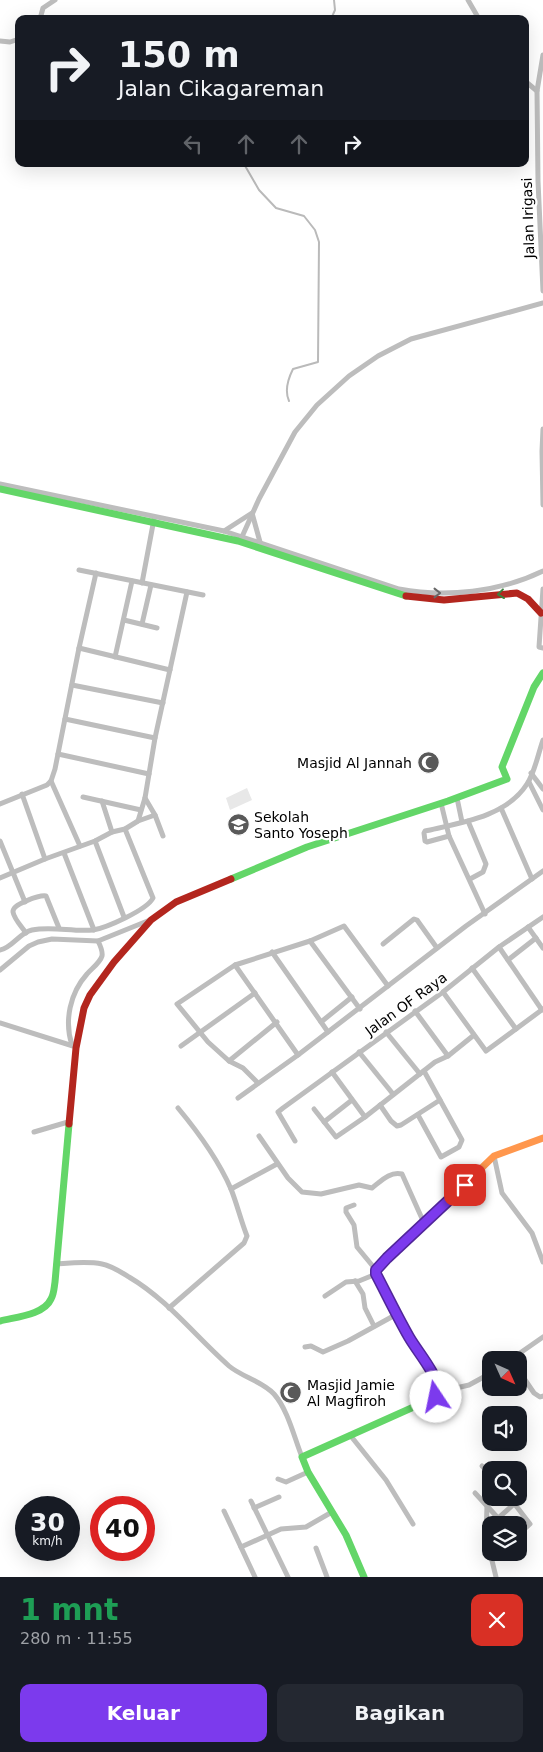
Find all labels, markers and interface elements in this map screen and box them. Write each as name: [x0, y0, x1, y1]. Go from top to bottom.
icon: right: [35, 35, 100, 100]
text: 150 m: [118, 35, 240, 75]
text: Jalan Cikagareman: [118, 76, 324, 101]
icon: left: [179, 130, 207, 158]
icon: ahead: [232, 130, 260, 158]
icon: ahead: [285, 130, 313, 158]
icon: right: [338, 130, 366, 158]
street label: Jalan Irigasi: [519, 177, 537, 260]
one-way arrow: [433, 588, 441, 598]
one-way arrow: [496, 588, 504, 599]
mosque icon: Masjid Al Jannah: [416, 751, 440, 775]
place label: Masjid Al Jannah: [297, 755, 412, 771]
place label: Sekolah Santo Yoseph: [254, 809, 348, 841]
school or university icon: Sekolah Santo Yoseph: [226, 813, 250, 837]
street label: Jalan OF Raya: [361, 969, 450, 1040]
pin: [444, 1164, 486, 1206]
icon: arrive: [451, 1171, 479, 1199]
north arrow: [482, 1351, 528, 1396]
map controls: [482, 1351, 527, 1561]
position arrow: [409, 1370, 461, 1422]
place label: Masjid Jamie Al Magfiroh: [307, 1377, 395, 1409]
mosque icon: Masjid Jamie Al Magfiroh: [279, 1381, 303, 1405]
button: sound: [482, 1406, 527, 1451]
button: search: [482, 1461, 527, 1506]
speed limit sign: 40: [90, 1496, 155, 1561]
text: 30: [30, 1508, 65, 1537]
button: layers: [482, 1516, 527, 1561]
text: km/h: [32, 1534, 63, 1548]
text: 1 mnt: [20, 1592, 118, 1627]
button: close: [471, 1594, 523, 1646]
text: 280 m · 11:55: [20, 1629, 133, 1648]
button: Keluar: [20, 1684, 267, 1742]
button: Bagikan: [277, 1684, 523, 1742]

